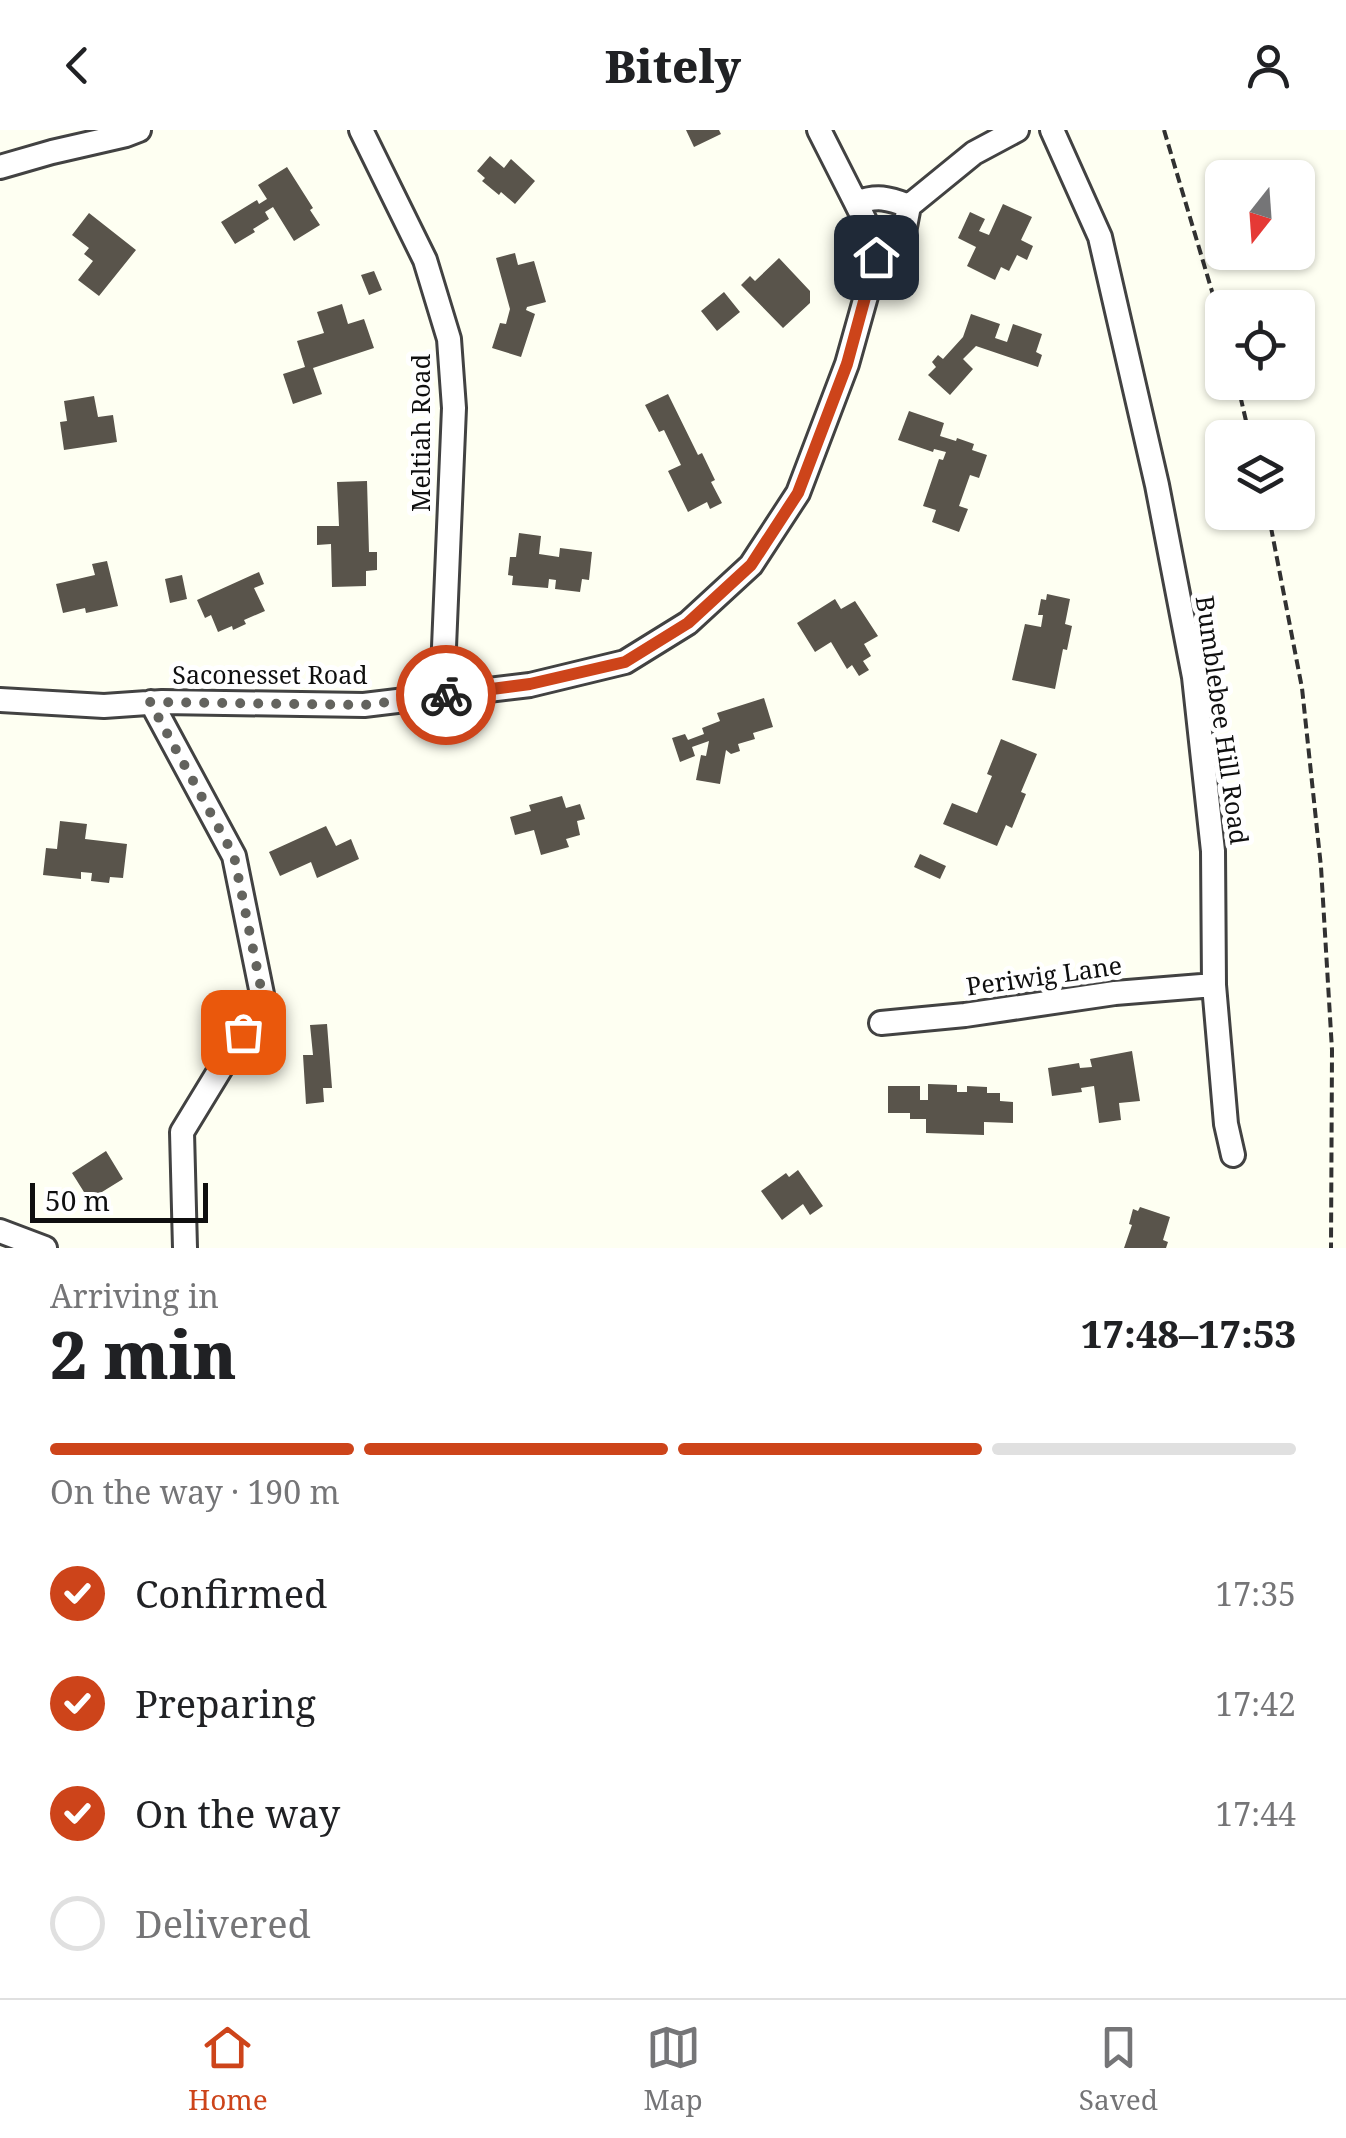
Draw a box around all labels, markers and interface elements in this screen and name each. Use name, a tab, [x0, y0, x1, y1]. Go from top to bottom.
text: Bitely	[605, 35, 741, 96]
icon: back	[50, 38, 105, 93]
icon: person	[1241, 38, 1296, 93]
north arrow	[1205, 160, 1315, 270]
map controls	[1205, 160, 1315, 530]
pin	[834, 215, 919, 300]
icon: home	[849, 230, 904, 285]
button: locate	[1205, 290, 1315, 400]
street label: Meltiah Road	[403, 354, 437, 512]
button: layers	[1205, 420, 1315, 530]
street label: Bumblebee Hill Road	[1189, 593, 1257, 847]
courier	[396, 645, 496, 745]
street label: Saconesset Road	[172, 657, 368, 691]
icon: bike	[419, 668, 474, 723]
street label: Periwig Lane	[964, 947, 1124, 1003]
pin	[201, 990, 286, 1075]
icon: bag	[216, 1005, 271, 1060]
scale bar	[30, 1178, 208, 1222]
text: 50 m	[45, 1181, 110, 1219]
text: Arriving in	[50, 1274, 219, 1317]
text: 17:48–17:53	[1081, 1307, 1296, 1359]
text: 2 min	[50, 1310, 237, 1398]
text: On the way · 190 m	[50, 1470, 340, 1513]
icon: check	[50, 1566, 105, 1621]
text: Confirmed	[135, 1567, 327, 1619]
text: 17:35	[1215, 1572, 1296, 1615]
icon: check	[50, 1676, 105, 1731]
text: Preparing	[135, 1677, 316, 1729]
text: 17:42	[1215, 1682, 1296, 1725]
icon: check	[50, 1786, 105, 1841]
text: On the way	[135, 1787, 340, 1839]
text: 17:44	[1215, 1792, 1296, 1835]
text: Delivered	[135, 1897, 311, 1949]
tab: Home	[188, 2020, 268, 2118]
tab: Map	[644, 2020, 703, 2118]
tab: Saved	[1079, 2020, 1158, 2118]

